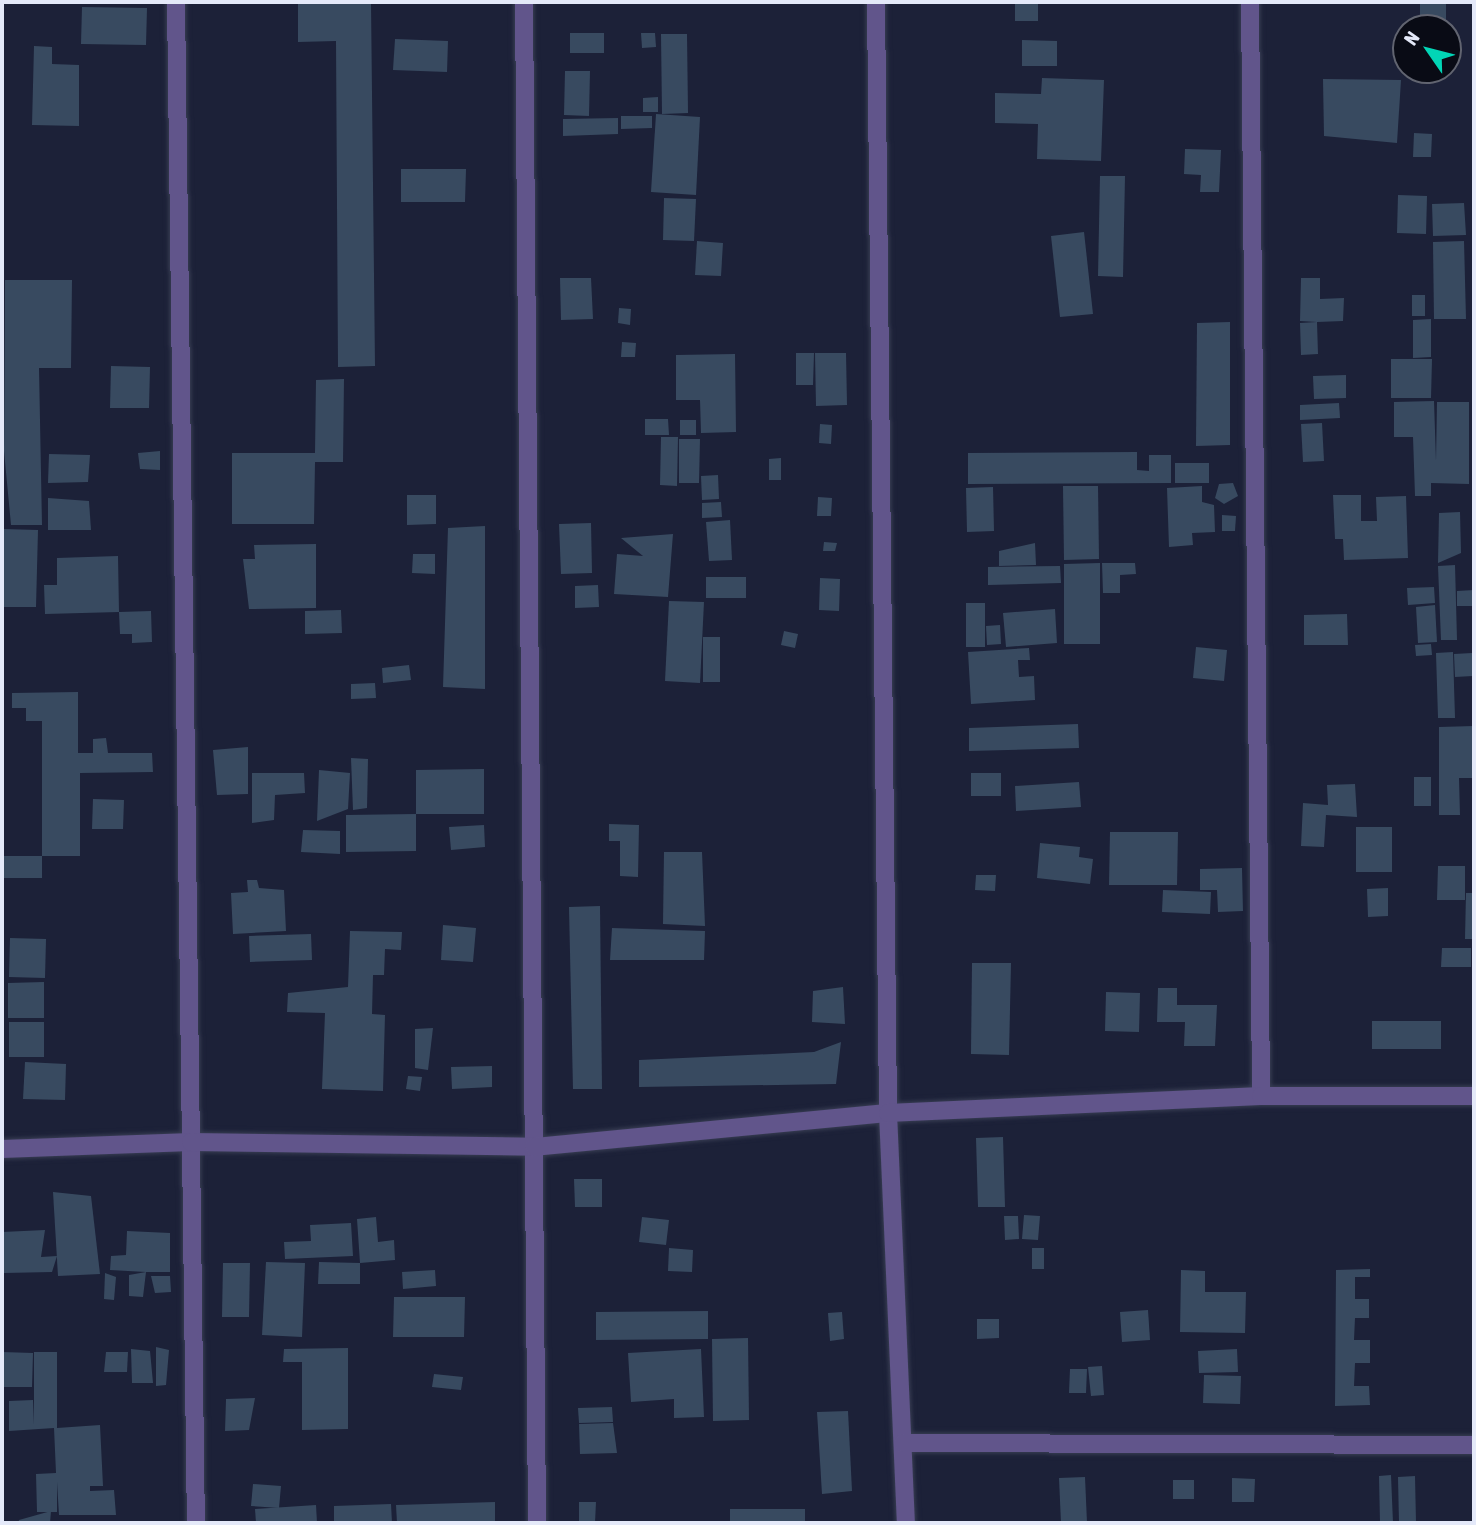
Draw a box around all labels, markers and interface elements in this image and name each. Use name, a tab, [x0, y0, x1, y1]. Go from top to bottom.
north arrow	[1392, 14, 1462, 84]
text: N	[1399, 27, 1424, 49]

